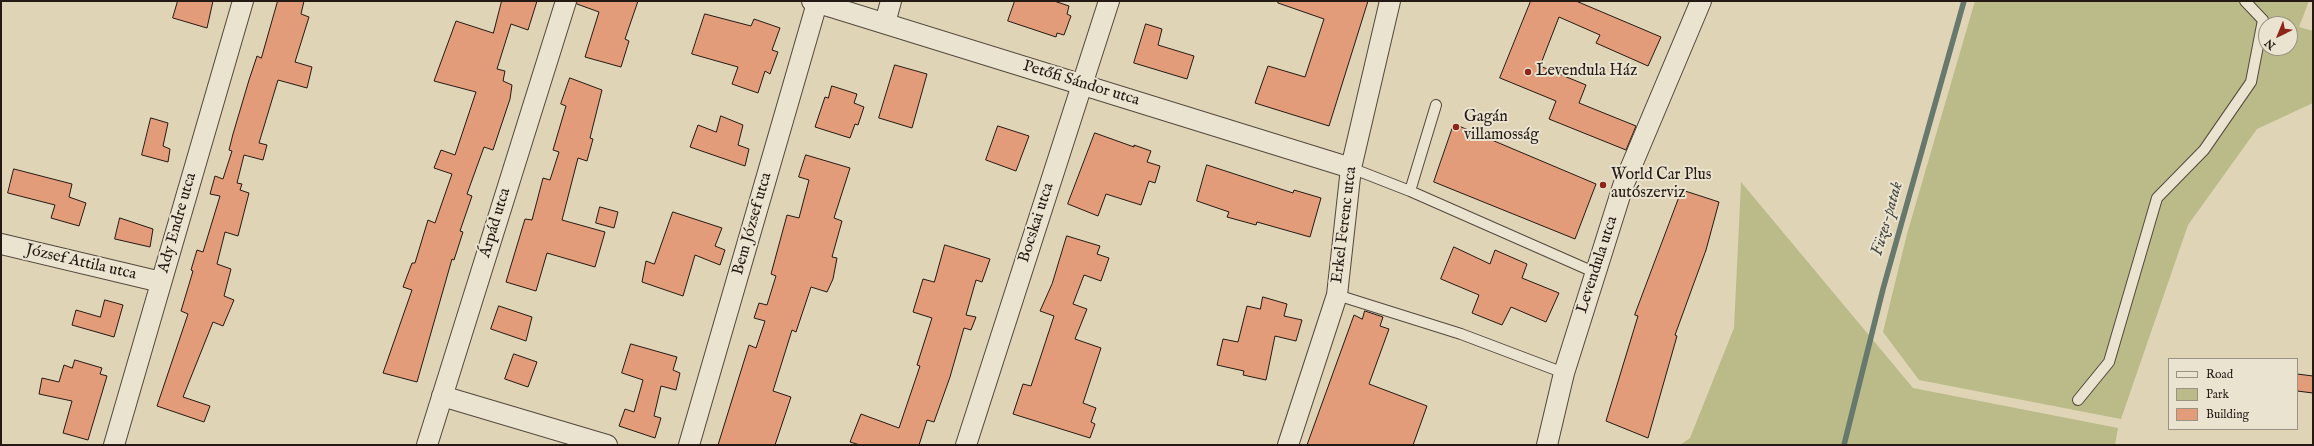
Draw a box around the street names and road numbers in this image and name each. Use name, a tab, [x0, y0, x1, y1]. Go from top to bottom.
street label: Petőfi Sándor utca	[1020, 57, 1142, 111]
street label: Erkel Ferenc utca	[1328, 165, 1362, 285]
street label: Ady Endre utca	[155, 171, 201, 275]
street label: Bem József utca	[729, 171, 777, 277]
street label: Bocskai utca	[1015, 181, 1059, 265]
street label: Árpád utca	[476, 186, 516, 260]
street label: Levendula utca	[1573, 214, 1623, 316]
street label: József Attila utca	[24, 241, 138, 285]

